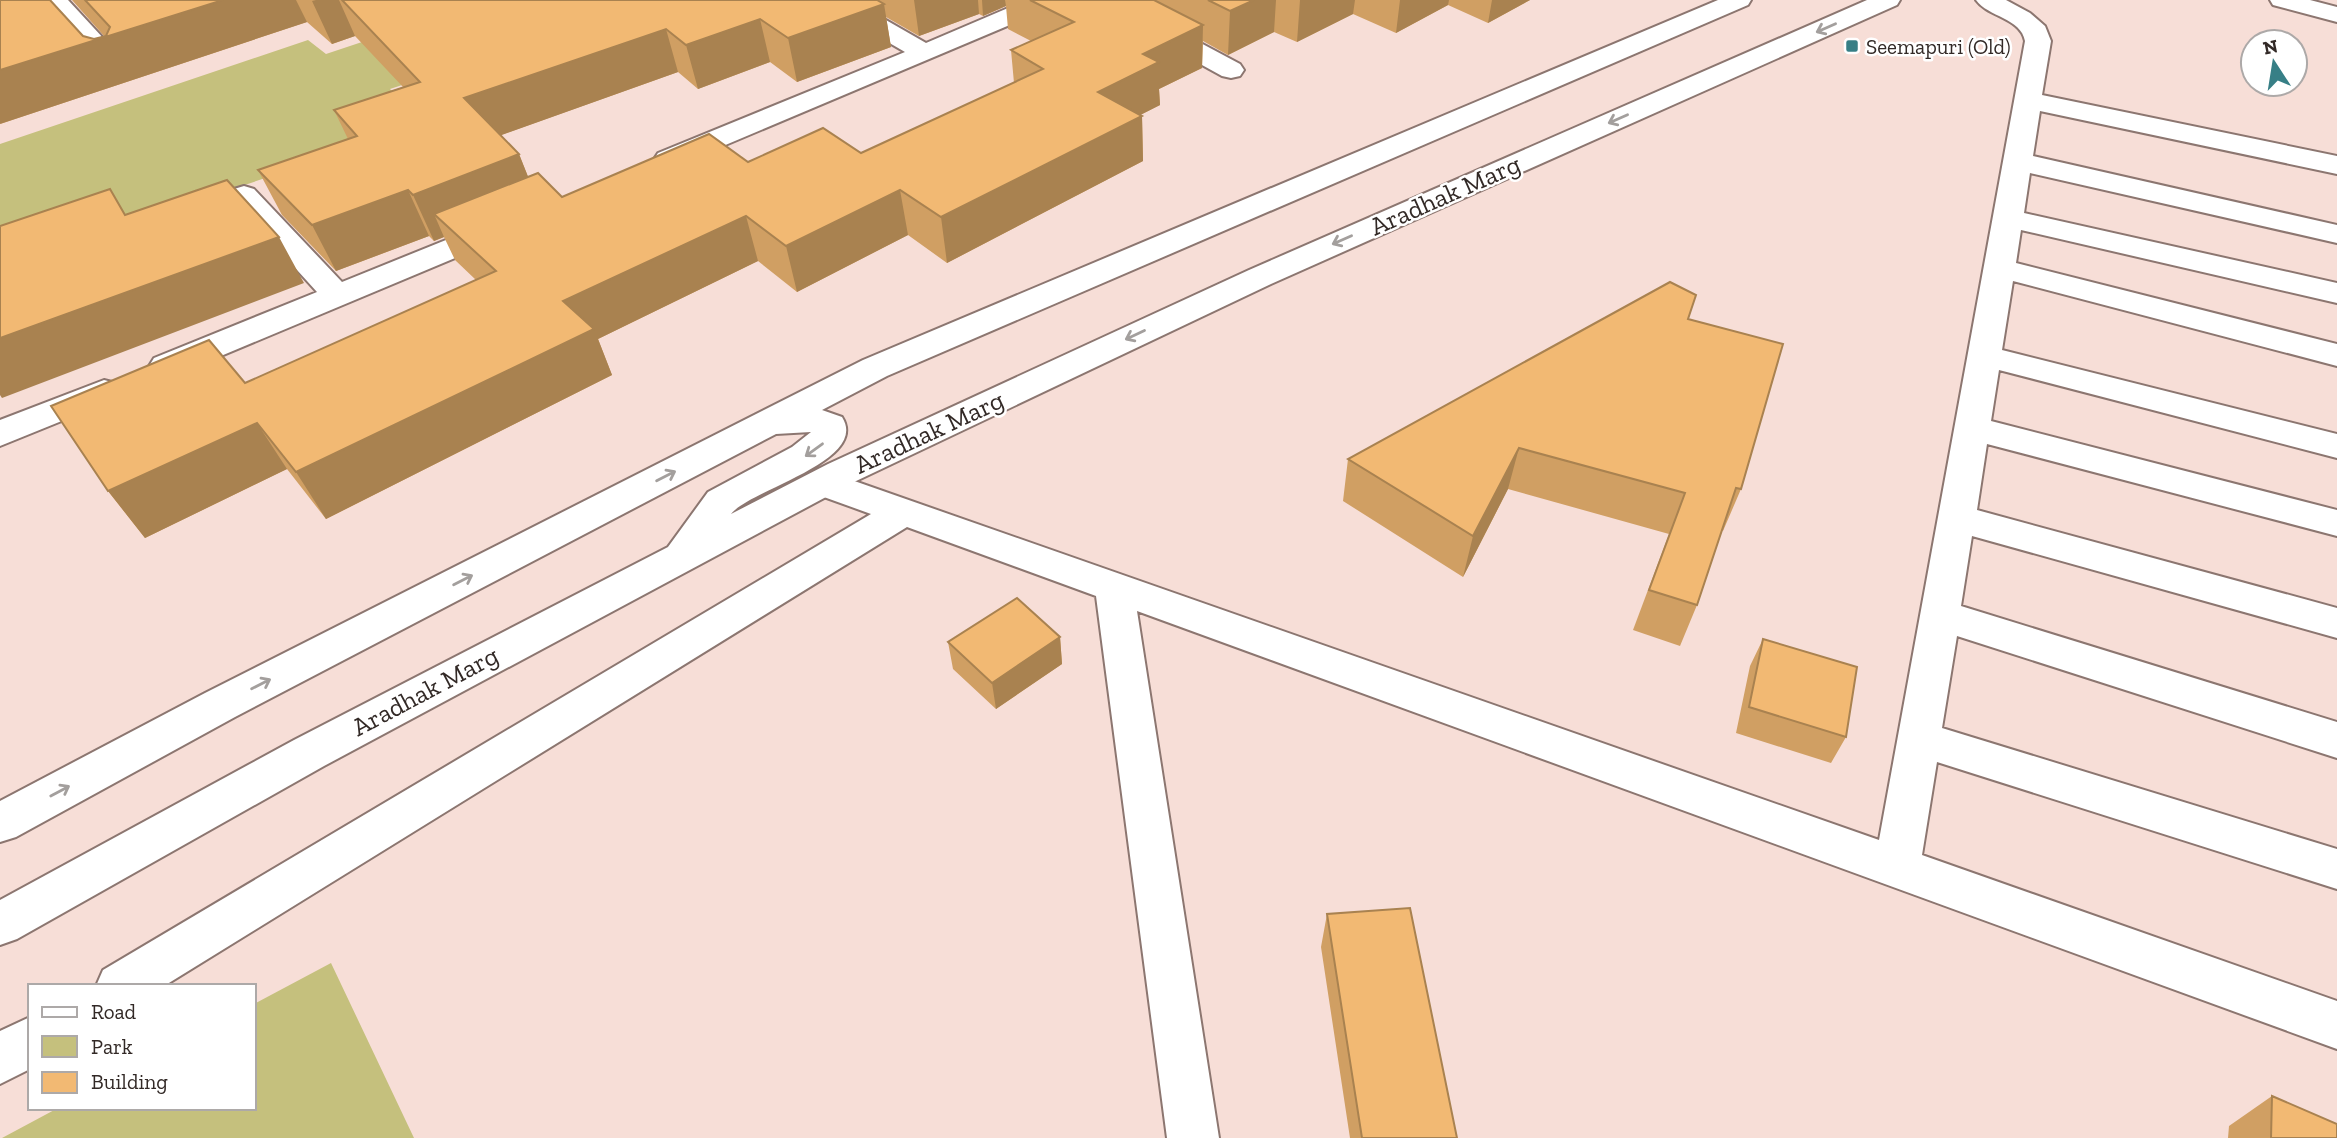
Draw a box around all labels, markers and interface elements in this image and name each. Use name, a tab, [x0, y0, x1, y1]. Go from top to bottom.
one-way arrow	[1816, 22, 1837, 35]
north arrow	[2239, 28, 2309, 98]
place label: Seemapuri (Old)	[1866, 34, 2011, 59]
text: N	[2261, 34, 2280, 60]
marker: Seemapuri (Old)	[1844, 38, 1860, 54]
one-way arrow	[1607, 113, 1629, 126]
street label: Aradhak Marg	[1365, 148, 1525, 242]
one-way arrow	[1332, 235, 1353, 248]
one-way arrow	[1125, 329, 1146, 342]
street label: Aradhak Marg	[849, 383, 1009, 481]
one-way arrow	[805, 442, 824, 457]
one-way arrow	[655, 469, 675, 483]
one-way arrow	[452, 573, 473, 586]
street label: Aradhak Marg	[346, 639, 504, 743]
one-way arrow	[250, 677, 271, 690]
one-way arrow	[49, 784, 70, 797]
legend	[28, 984, 256, 1110]
text: Road	[91, 999, 137, 1024]
text: Park	[91, 1034, 133, 1059]
text: Building	[91, 1069, 168, 1094]

